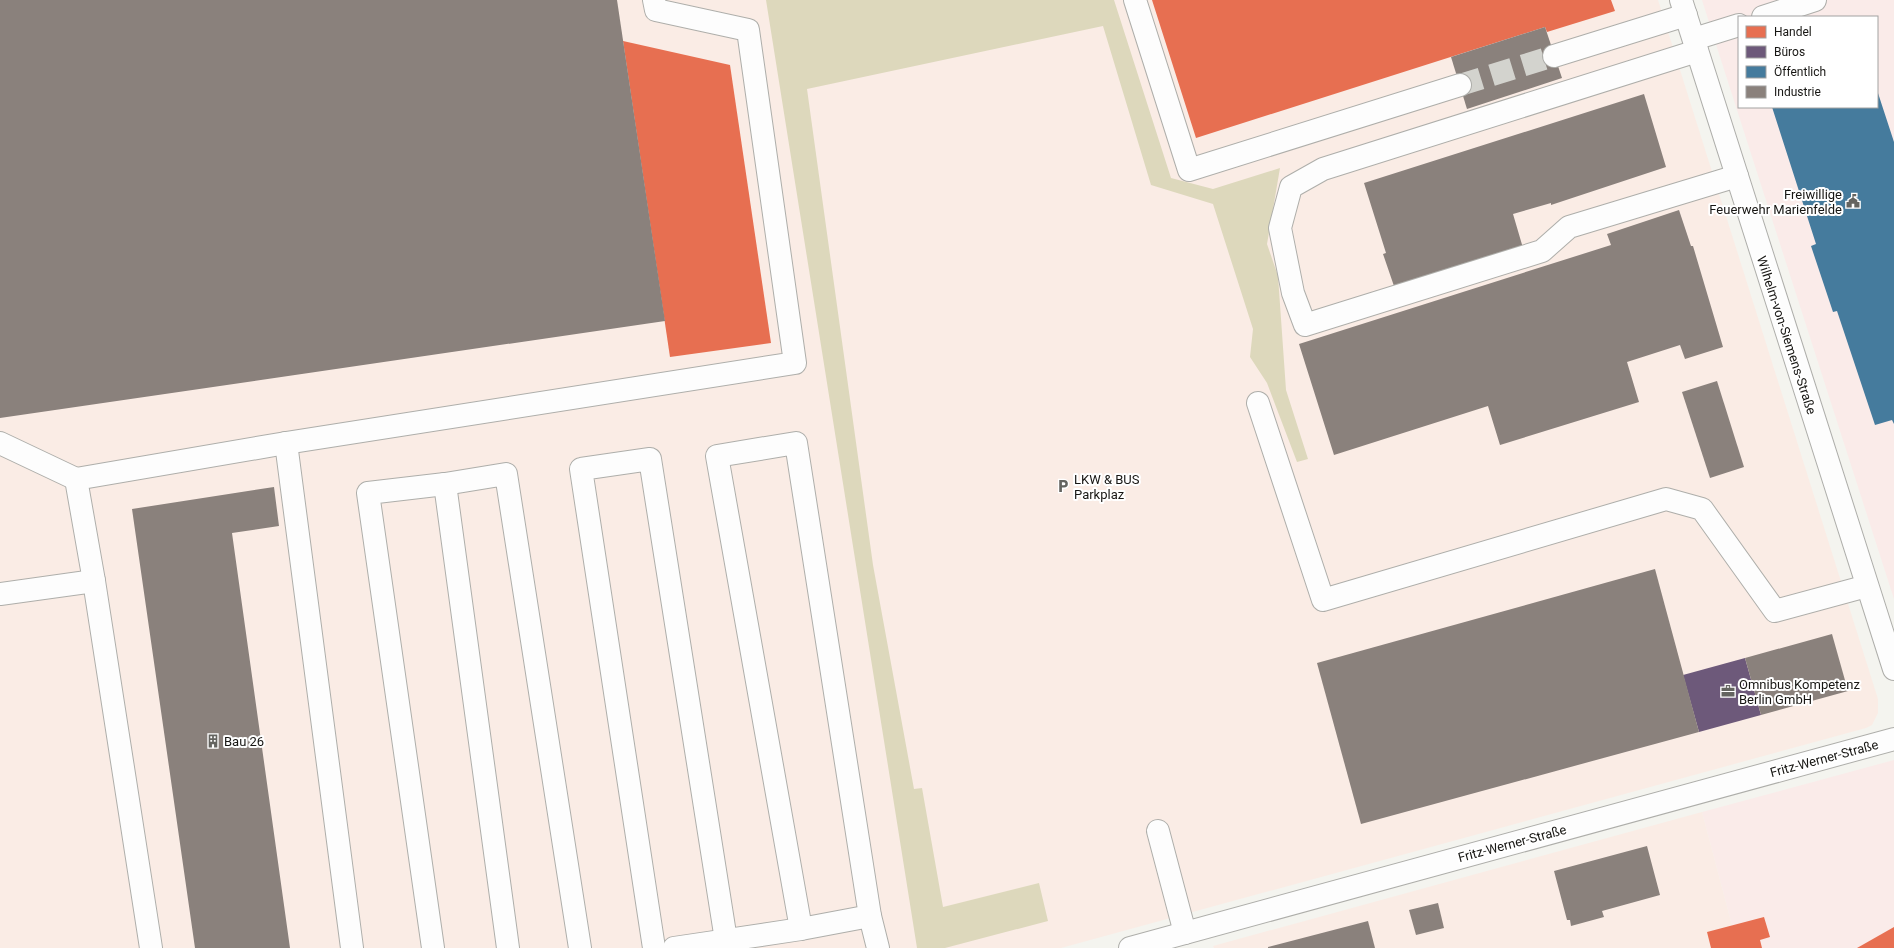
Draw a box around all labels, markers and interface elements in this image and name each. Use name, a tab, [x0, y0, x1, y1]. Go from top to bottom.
legend	[1738, 16, 1878, 108]
text: Handel	[1774, 25, 1812, 39]
text: Büros	[1774, 45, 1805, 59]
text: Öffentlich	[1774, 64, 1826, 79]
text: Industrie	[1774, 85, 1821, 99]
place label: Freiwillige Feuerwehr Marienfelde	[1709, 187, 1842, 217]
public building icon: Freiwillige Feuerwehr Marienfelde	[1845, 193, 1861, 209]
street label: Wilhelm-von-Siemens-Straße	[1754, 254, 1819, 416]
place label: LKW & BUS Parkplaz	[1074, 472, 1140, 502]
parking icon: LKW & BUS Parkplaz	[1055, 478, 1071, 494]
place label: Omnibus Kompetenz Berlin GmbH	[1739, 677, 1860, 707]
office icon: Omnibus Kompetenz Berlin GmbH	[1720, 683, 1736, 699]
building icon: Bau 26	[205, 733, 221, 749]
place label: Bau 26	[224, 734, 264, 749]
street label: Fritz-Werner-Straße	[1768, 737, 1880, 780]
street label: Fritz-Werner-Straße	[1456, 822, 1568, 865]

